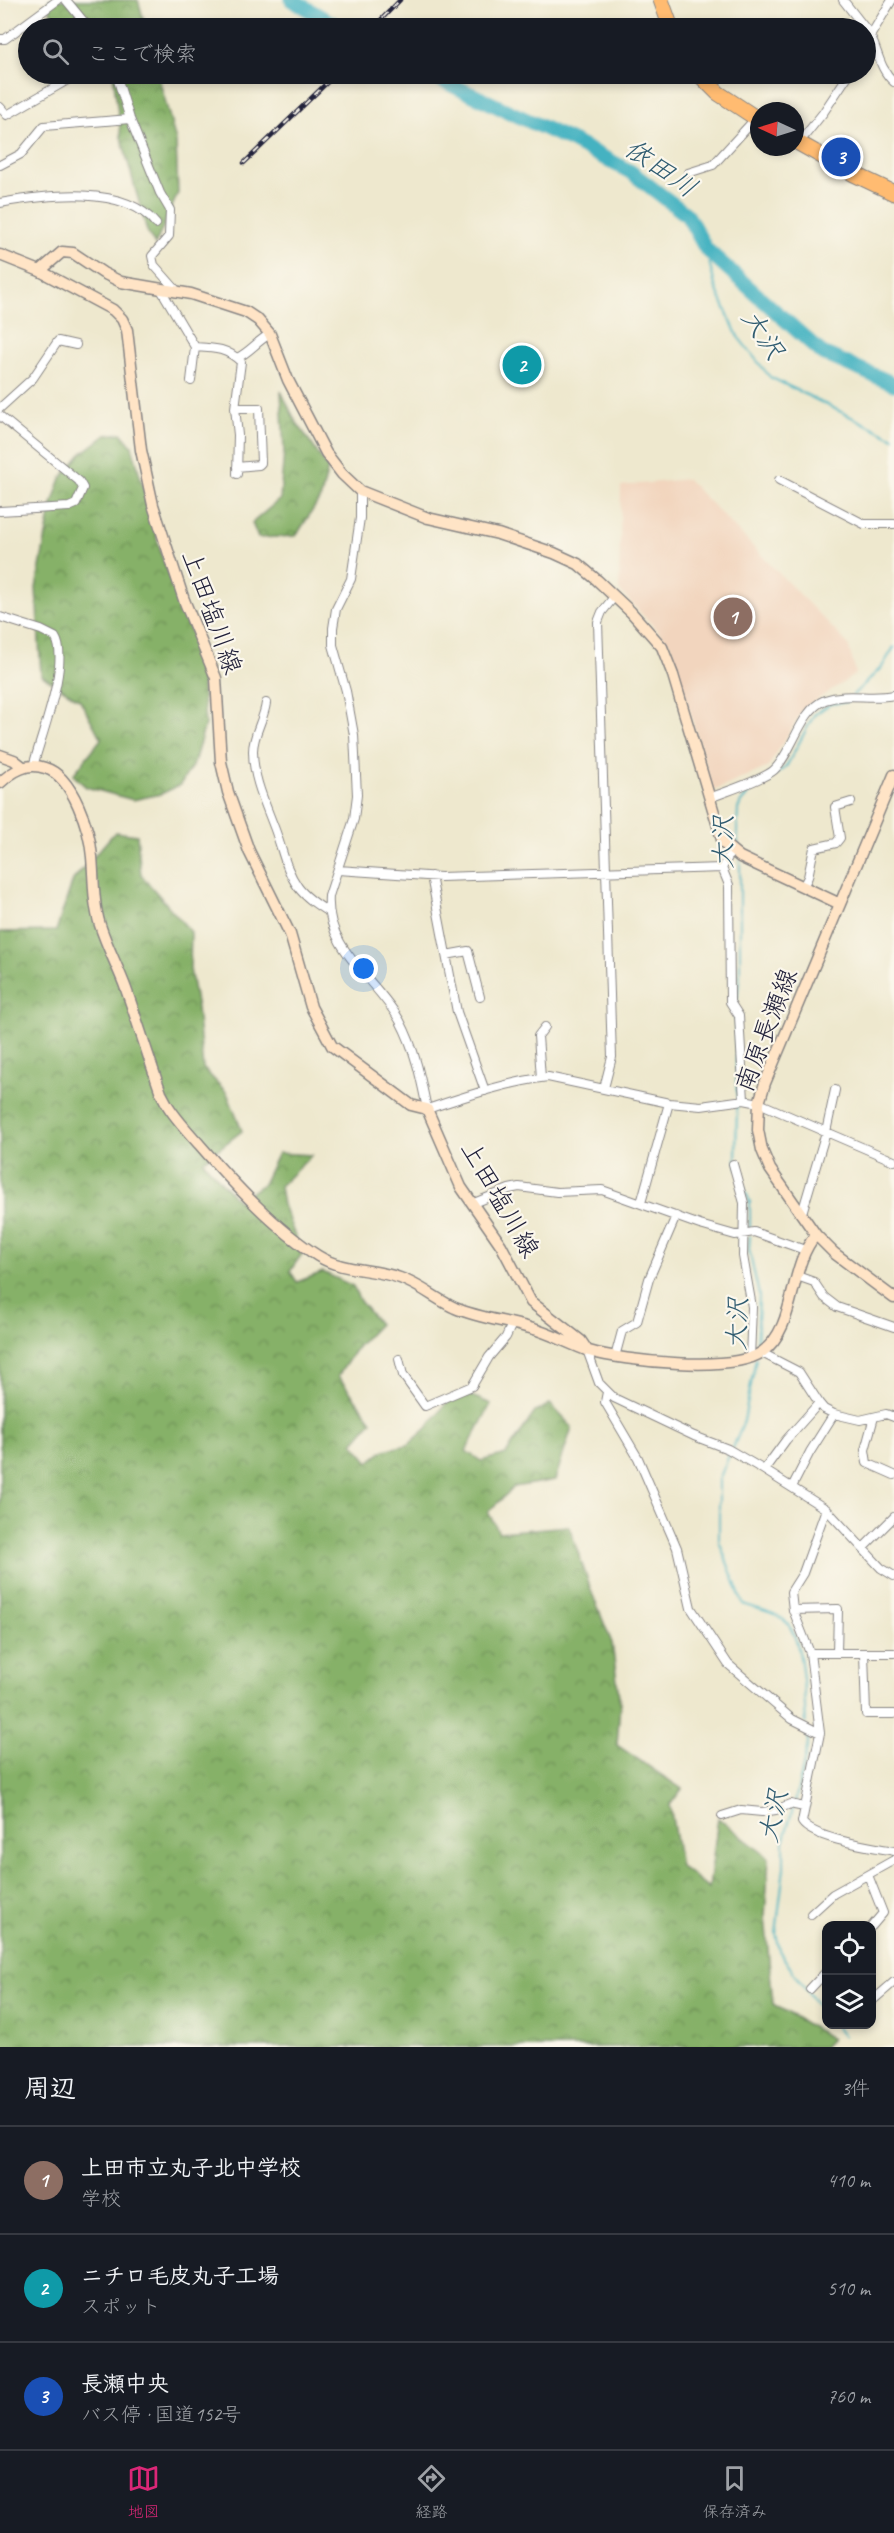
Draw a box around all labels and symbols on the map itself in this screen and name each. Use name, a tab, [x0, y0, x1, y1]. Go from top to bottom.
north arrow	[750, 102, 804, 156]
water label: 依田川	[618, 131, 704, 205]
pin: 3	[822, 134, 860, 180]
water label: 大沢	[734, 302, 793, 367]
pin: 2	[502, 342, 542, 388]
street label: 上田塩川線	[174, 545, 250, 679]
pin: 1	[714, 594, 752, 640]
water label: 大沢	[706, 814, 740, 869]
your location	[349, 954, 378, 983]
street label: 南原長瀬線	[727, 963, 805, 1097]
street label: 上田塩川線	[453, 1134, 547, 1264]
water label: 大沢	[719, 1295, 755, 1352]
water label: 大沢	[751, 1785, 795, 1846]

